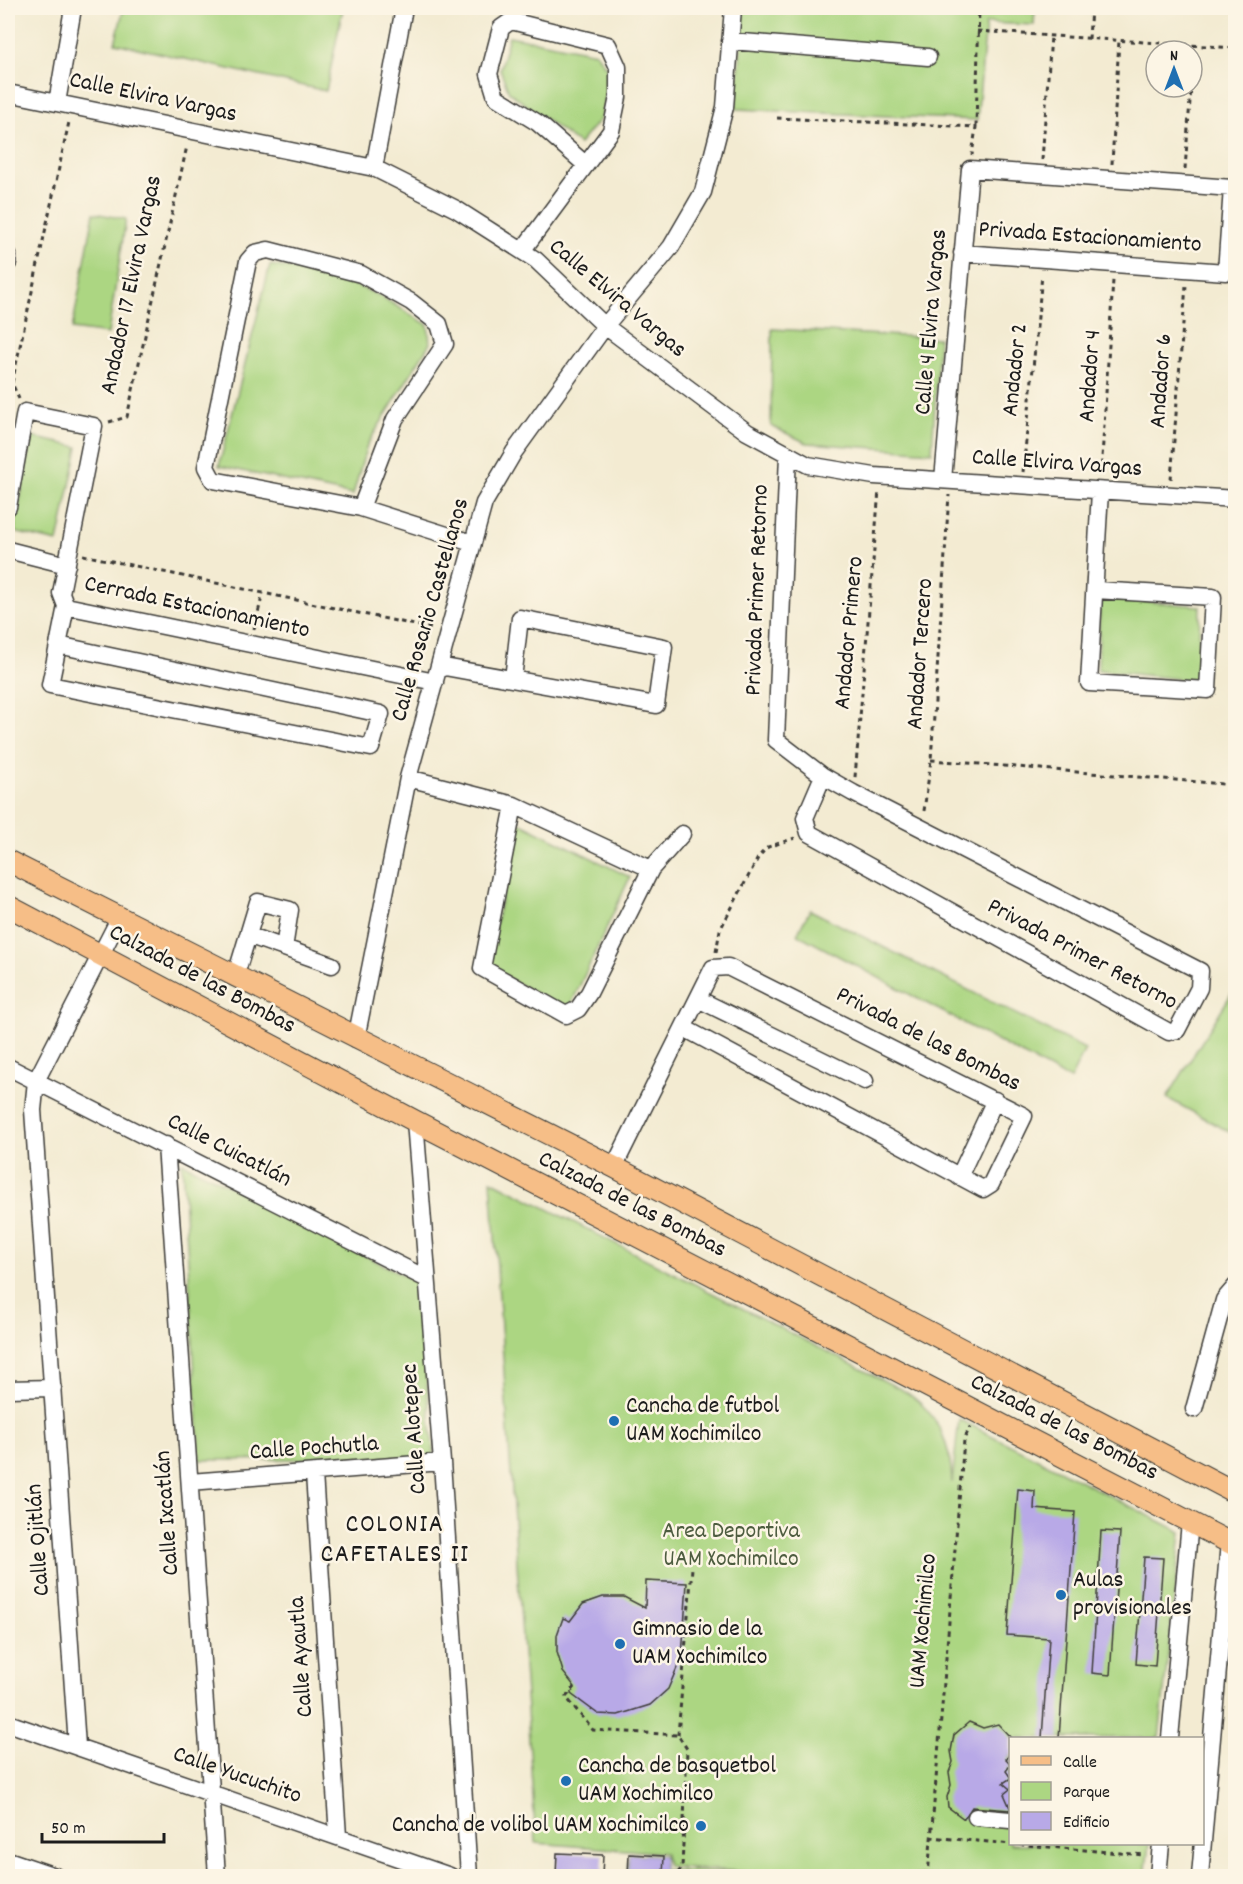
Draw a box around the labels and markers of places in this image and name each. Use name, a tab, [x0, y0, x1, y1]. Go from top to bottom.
place label: Cancha de futbol UAM Xochimilco	[626, 1390, 780, 1452]
marker: Cancha de futbol UAM Xochimilco	[607, 1414, 621, 1428]
place label: Aulas provisionales	[1073, 1564, 1192, 1626]
marker: Aulas provisionales	[1054, 1588, 1068, 1602]
place label: Gimnasio de la UAM Xochimilco	[632, 1613, 767, 1675]
marker: Gimnasio de la UAM Xochimilco	[613, 1637, 627, 1651]
place label: Cancha de basquetbol UAM Xochimilco	[578, 1750, 776, 1812]
marker: Cancha de basquetbol UAM Xochimilco	[559, 1774, 573, 1788]
place label: Cancha de volibol UAM Xochimilco	[392, 1809, 689, 1843]
marker: Cancha de volibol UAM Xochimilco	[694, 1819, 708, 1833]

